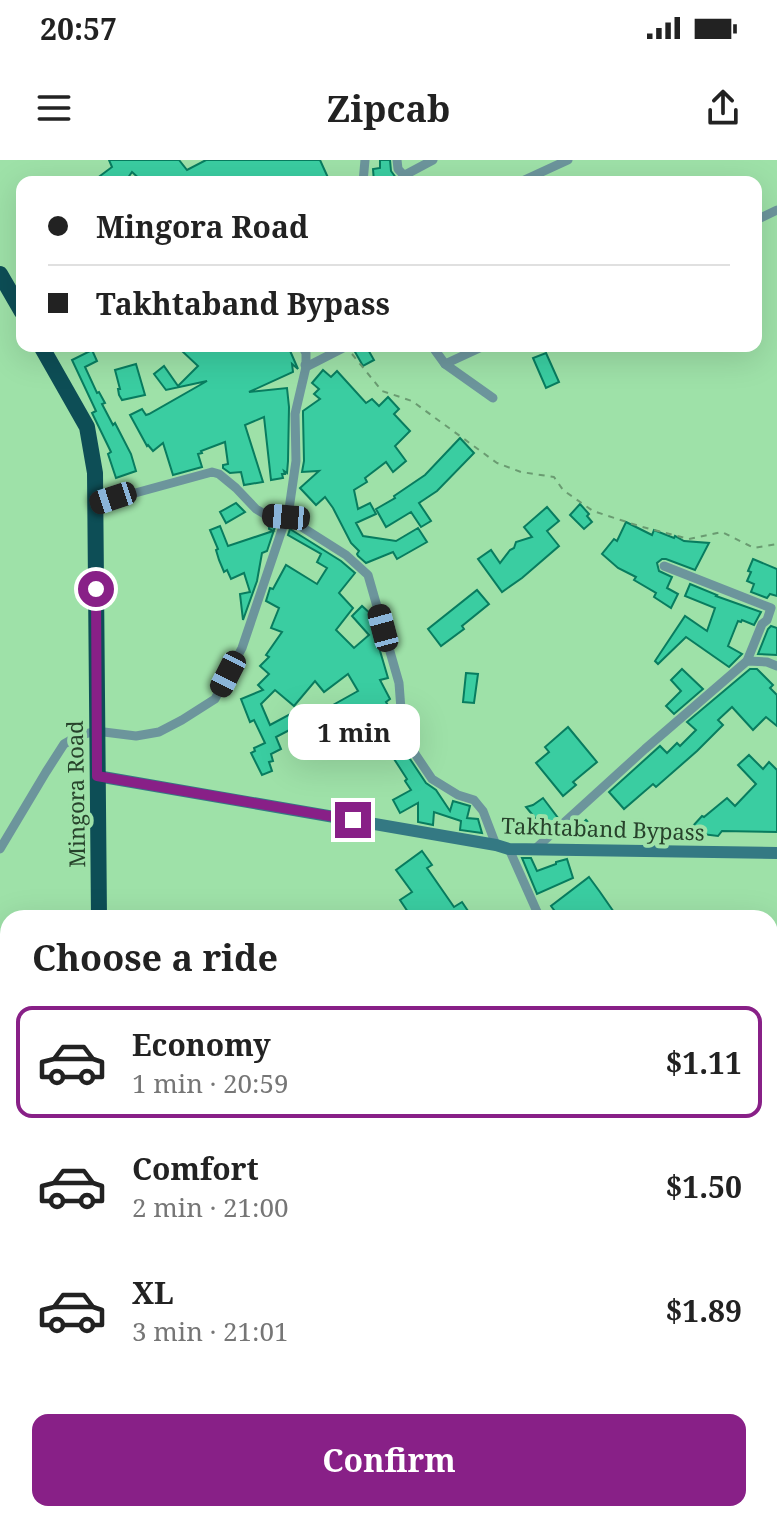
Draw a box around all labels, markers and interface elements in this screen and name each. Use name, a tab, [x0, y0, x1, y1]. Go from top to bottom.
text: 20:57	[40, 8, 117, 49]
text: Zipcab	[327, 84, 450, 133]
icon: menu	[32, 86, 76, 130]
icon: share	[701, 86, 745, 130]
text: Mingora Road	[96, 206, 309, 247]
text: Takhtaband Bypass	[96, 283, 390, 324]
car	[86, 479, 140, 517]
car	[261, 503, 311, 531]
route start	[78, 571, 114, 607]
car	[365, 602, 401, 654]
car	[206, 647, 250, 701]
callout: 1 min	[287, 704, 419, 760]
text: 1 min	[317, 714, 391, 750]
street label: Mingora Road	[59, 720, 91, 868]
route end	[335, 802, 371, 838]
street label: Takhtaband Bypass	[501, 809, 705, 847]
text: Choose a ride	[32, 933, 278, 982]
text: Economy	[132, 1024, 271, 1065]
icon: car	[36, 1026, 108, 1098]
text: $1.11	[665, 1042, 742, 1083]
text: 1 min · 20:59	[132, 1065, 289, 1101]
text: Comfort	[132, 1148, 259, 1189]
icon: car	[36, 1150, 108, 1222]
text: $1.50	[665, 1166, 742, 1207]
text: 2 min · 21:00	[132, 1189, 289, 1225]
text: XL	[132, 1272, 174, 1313]
icon: car	[36, 1274, 108, 1346]
text: $1.89	[665, 1290, 742, 1331]
text: 3 min · 21:01	[132, 1313, 289, 1349]
button: Confirm	[32, 1414, 746, 1506]

